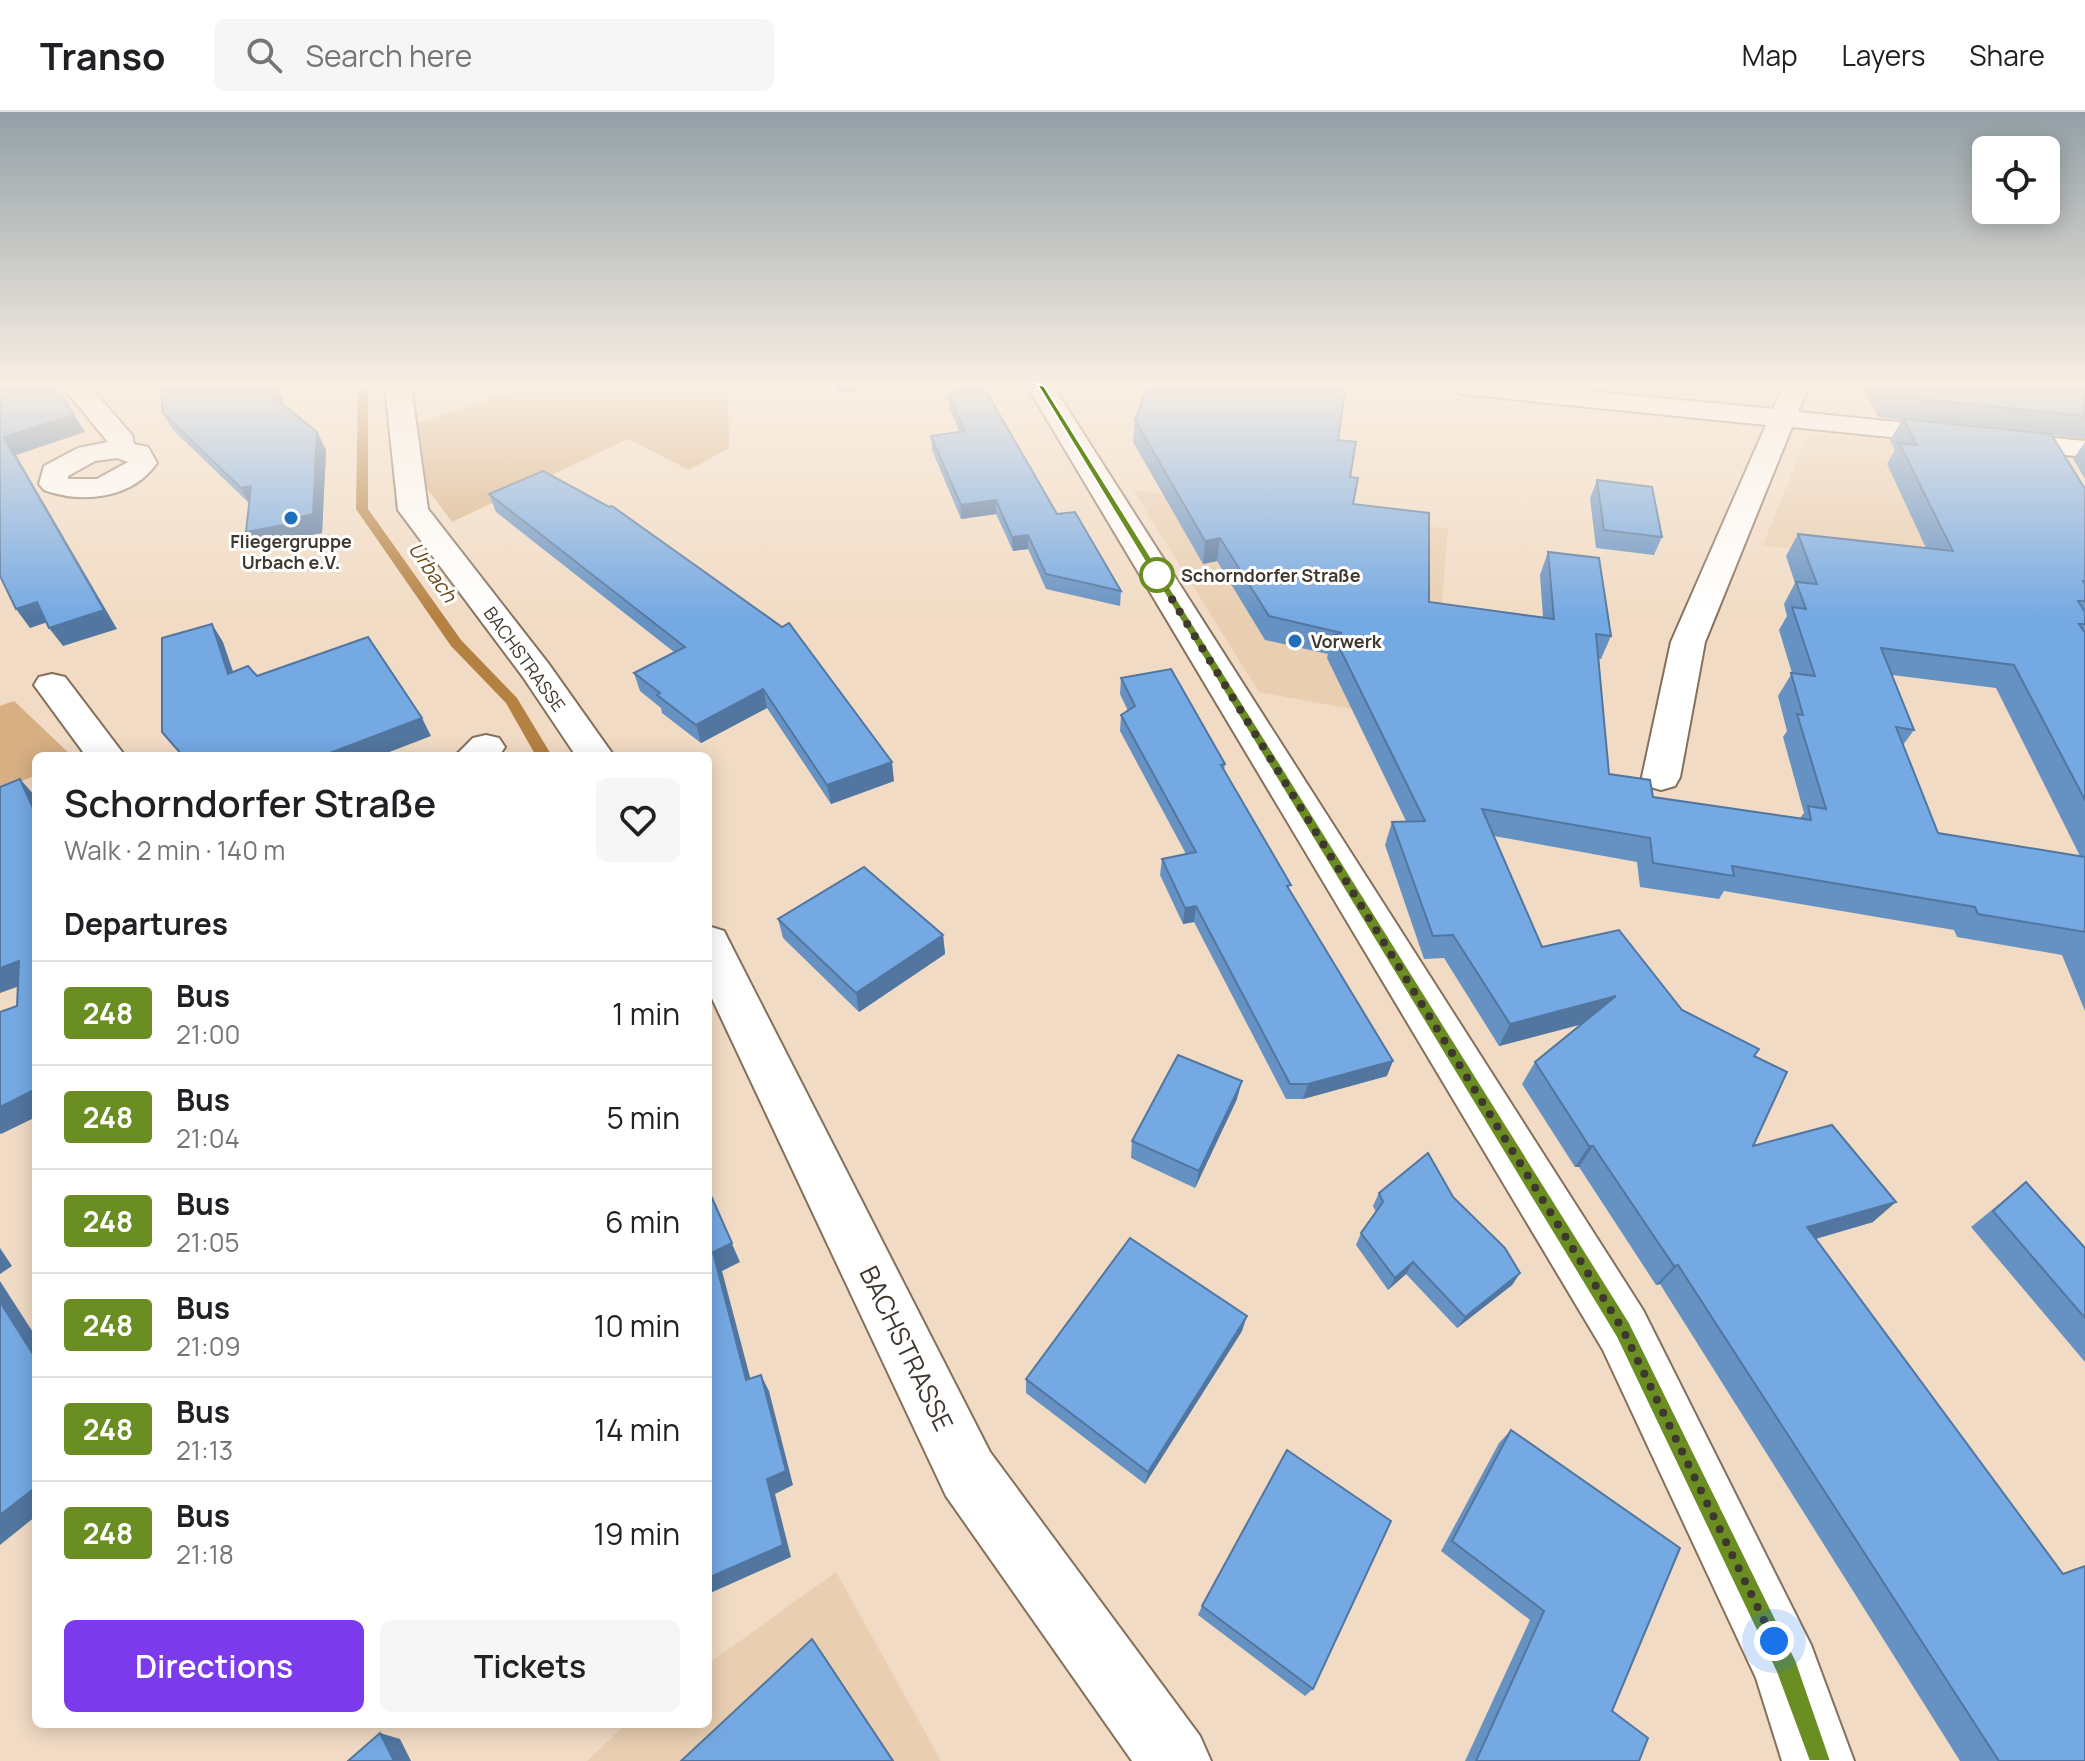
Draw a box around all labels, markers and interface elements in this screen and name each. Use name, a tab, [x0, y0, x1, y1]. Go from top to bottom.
search box	[214, 19, 774, 91]
text: Transo	[40, 29, 166, 81]
icon: search	[242, 33, 286, 77]
text: Search here	[306, 35, 472, 76]
text: Map	[1742, 36, 1798, 74]
text: Layers	[1842, 36, 1925, 74]
text: Share	[1969, 36, 2045, 74]
map controls	[1972, 136, 2060, 224]
button: locate	[1972, 136, 2060, 224]
marker: Fliegergruppe Urbach e.V.	[282, 509, 300, 527]
place label: Fliegergruppe Urbach e.V.	[230, 529, 352, 574]
water label: Urbach	[403, 537, 464, 608]
marker: Schorndorfer Straße	[1140, 558, 1174, 592]
place label: Schorndorfer Straße	[1181, 563, 1361, 587]
street label: BACHSTRASSE	[479, 602, 571, 716]
place label: Vorwerk	[1311, 629, 1383, 653]
marker: Vorwerk	[1286, 632, 1304, 650]
text: Schorndorfer Straße	[64, 776, 436, 828]
button: heart	[596, 778, 680, 862]
text: Walk · 2 min · 140 m	[64, 832, 285, 868]
text: Departures	[64, 903, 228, 944]
text: Bus	[176, 975, 230, 1016]
text: 1 min	[612, 993, 680, 1034]
text: 248	[83, 994, 133, 1032]
text: 21:00	[176, 1016, 240, 1052]
text: Bus	[176, 1079, 230, 1120]
text: 5 min	[606, 1097, 680, 1138]
text: 248	[83, 1098, 133, 1136]
text: 21:04	[176, 1120, 240, 1156]
text: Bus	[176, 1183, 230, 1224]
text: 6 min	[605, 1201, 680, 1242]
text: 248	[83, 1202, 133, 1240]
text: 21:05	[176, 1224, 240, 1260]
street label: BACHSTRASSE	[851, 1259, 963, 1437]
text: Bus	[176, 1287, 230, 1328]
text: 10 min	[594, 1305, 680, 1346]
text: 248	[83, 1306, 133, 1344]
text: 21:09	[176, 1328, 241, 1364]
text: Bus	[176, 1391, 230, 1432]
text: 14 min	[594, 1409, 680, 1450]
text: 248	[83, 1410, 133, 1448]
text: 21:13	[176, 1432, 233, 1468]
text: Bus	[176, 1495, 230, 1536]
text: 19 min	[593, 1513, 680, 1554]
text: 248	[83, 1514, 133, 1552]
text: 21:18	[176, 1536, 234, 1572]
button: Directions	[64, 1620, 364, 1712]
button: Tickets	[380, 1620, 680, 1712]
your location	[1754, 1621, 1794, 1661]

